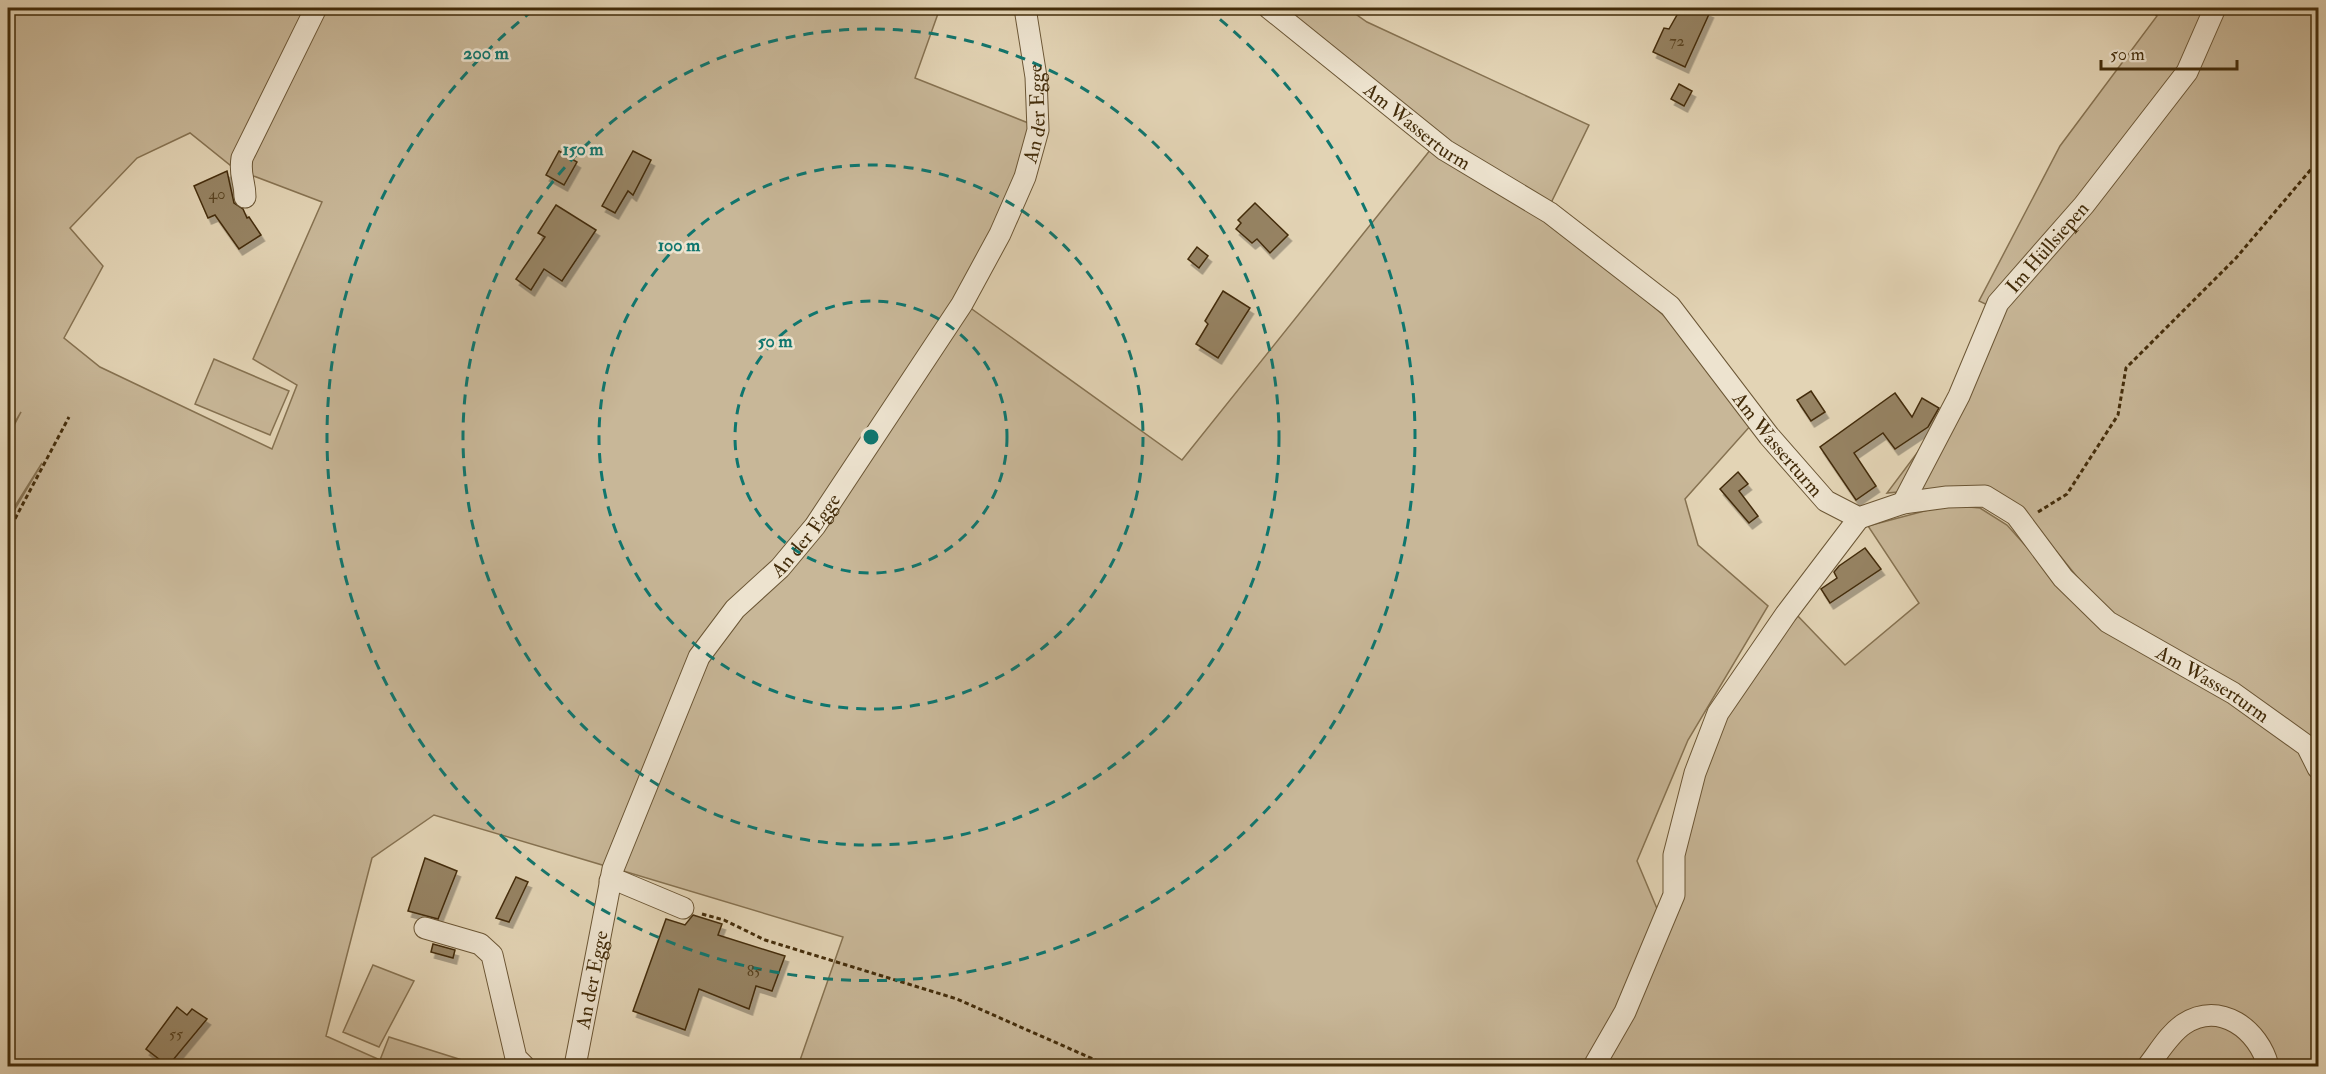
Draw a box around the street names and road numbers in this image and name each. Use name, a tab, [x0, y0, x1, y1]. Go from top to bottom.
street label: An der Egge	[1017, 62, 1051, 167]
street label: Am Wasserturm	[1358, 77, 1476, 175]
street label: Im Hüllsiepen	[2000, 196, 2094, 298]
street label: Am Wasserturm	[1727, 386, 1829, 502]
street label: An der Egge	[765, 488, 846, 583]
street label: Am Wasserturm	[2151, 639, 2275, 728]
street label: An der Egge	[570, 928, 613, 1032]

